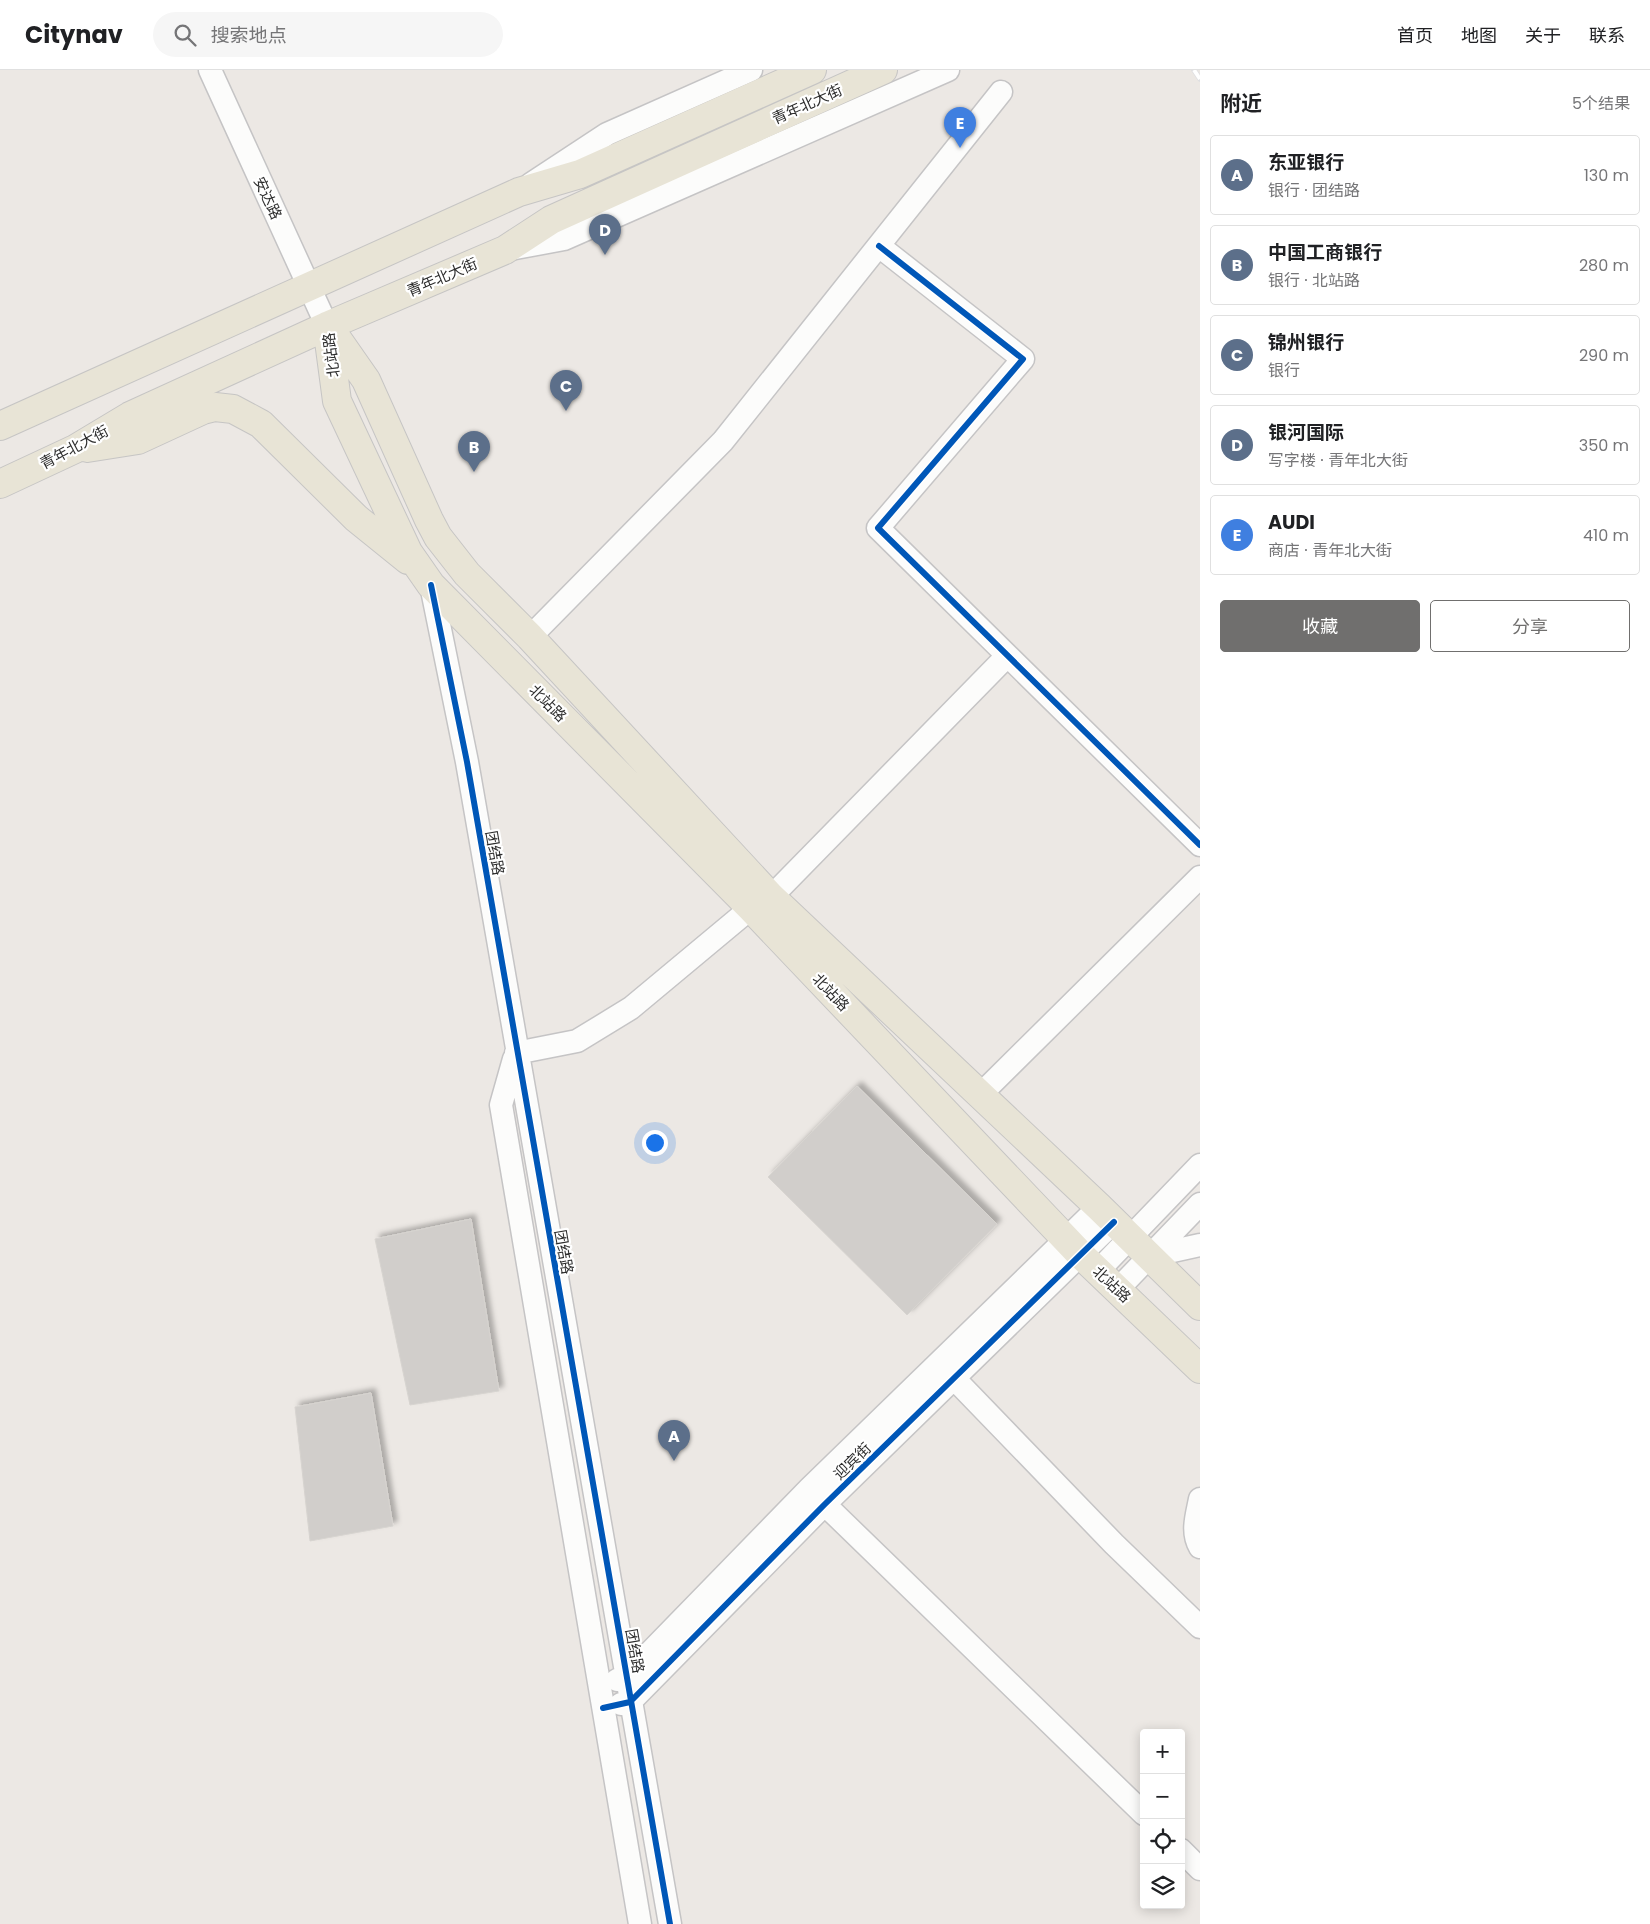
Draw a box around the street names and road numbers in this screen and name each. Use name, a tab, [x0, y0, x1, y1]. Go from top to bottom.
street label: 青年北大街	[768, 79, 846, 129]
street label: 安达路	[249, 173, 287, 223]
street label: 青年北大街	[403, 253, 481, 301]
street label: 北站路	[318, 331, 344, 379]
street label: 青年北大街	[36, 420, 112, 474]
street label: 北站路	[525, 680, 571, 726]
street label: 团结路	[481, 829, 509, 877]
street label: 北站路	[808, 969, 854, 1015]
street label: 团结路	[550, 1228, 578, 1276]
street label: 北站路	[1088, 1261, 1136, 1307]
street label: 迎宾街	[829, 1438, 875, 1484]
street label: 团结路	[621, 1627, 649, 1675]

